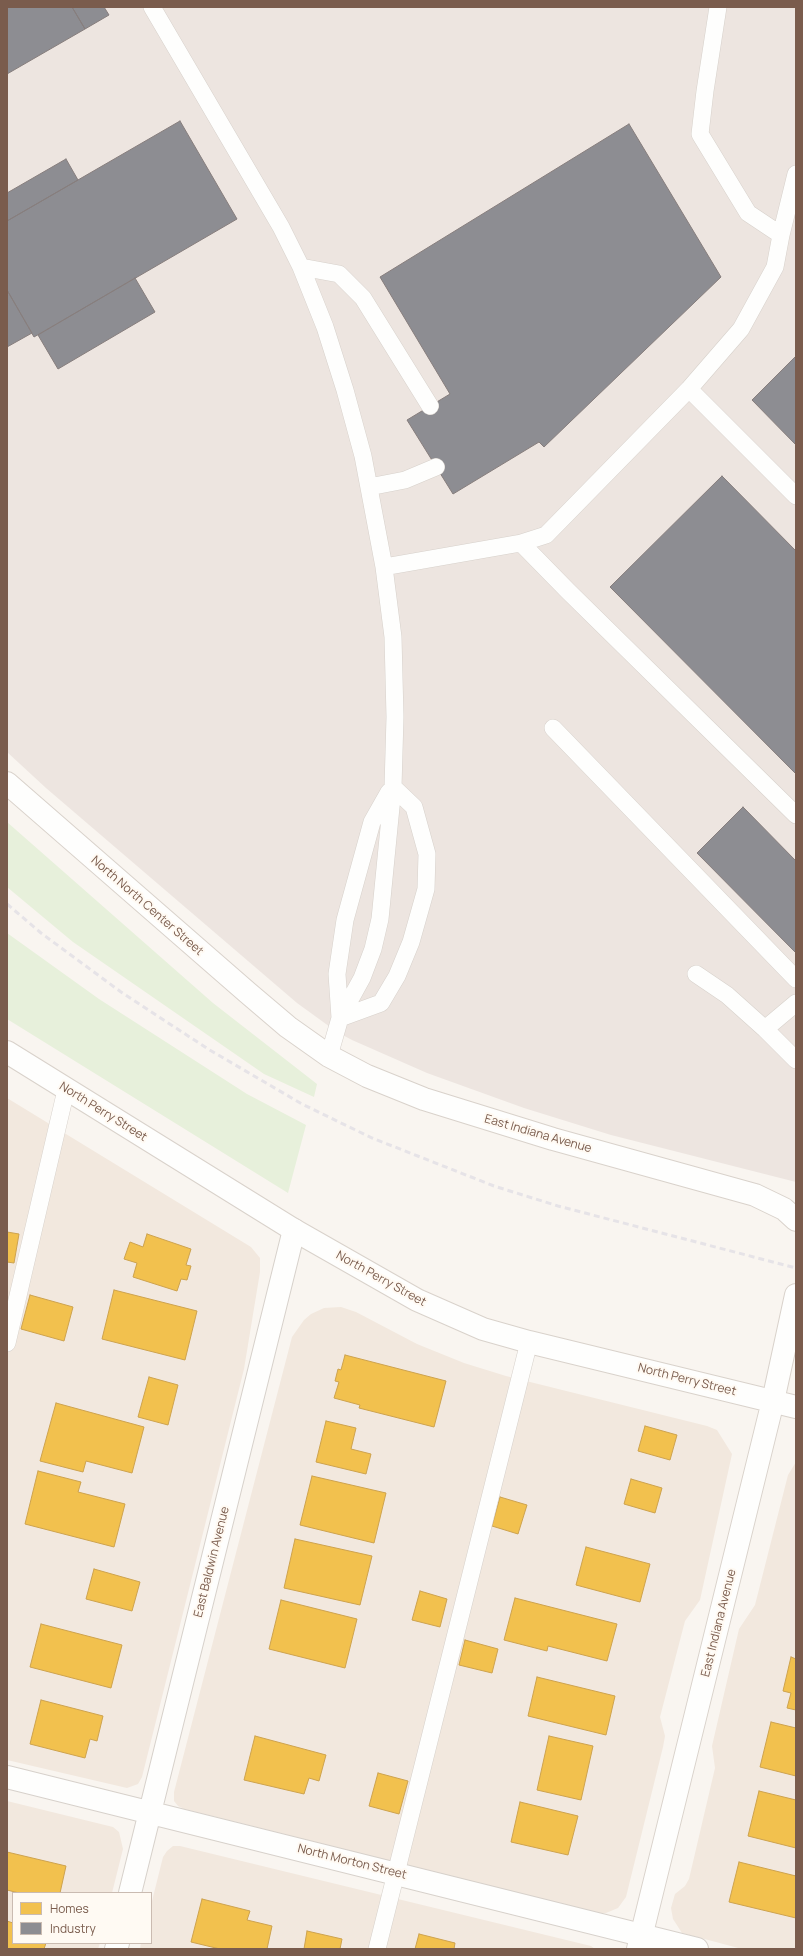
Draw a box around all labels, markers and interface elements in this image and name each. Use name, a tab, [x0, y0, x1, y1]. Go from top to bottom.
street label: North North Center Street	[88, 853, 206, 959]
street label: North Perry Street	[56, 1079, 150, 1145]
street label: East Indiana Avenue	[483, 1112, 593, 1156]
street label: North Perry Street	[333, 1248, 429, 1310]
street label: North Perry Street	[636, 1361, 738, 1399]
street label: East Baldwin Avenue	[191, 1505, 233, 1619]
street label: East Indiana Avenue	[699, 1568, 739, 1678]
street label: North Morton Street	[296, 1841, 408, 1883]
legend	[12, 1892, 152, 1944]
text: Homes	[50, 1900, 89, 1917]
text: Industry	[50, 1920, 96, 1937]

